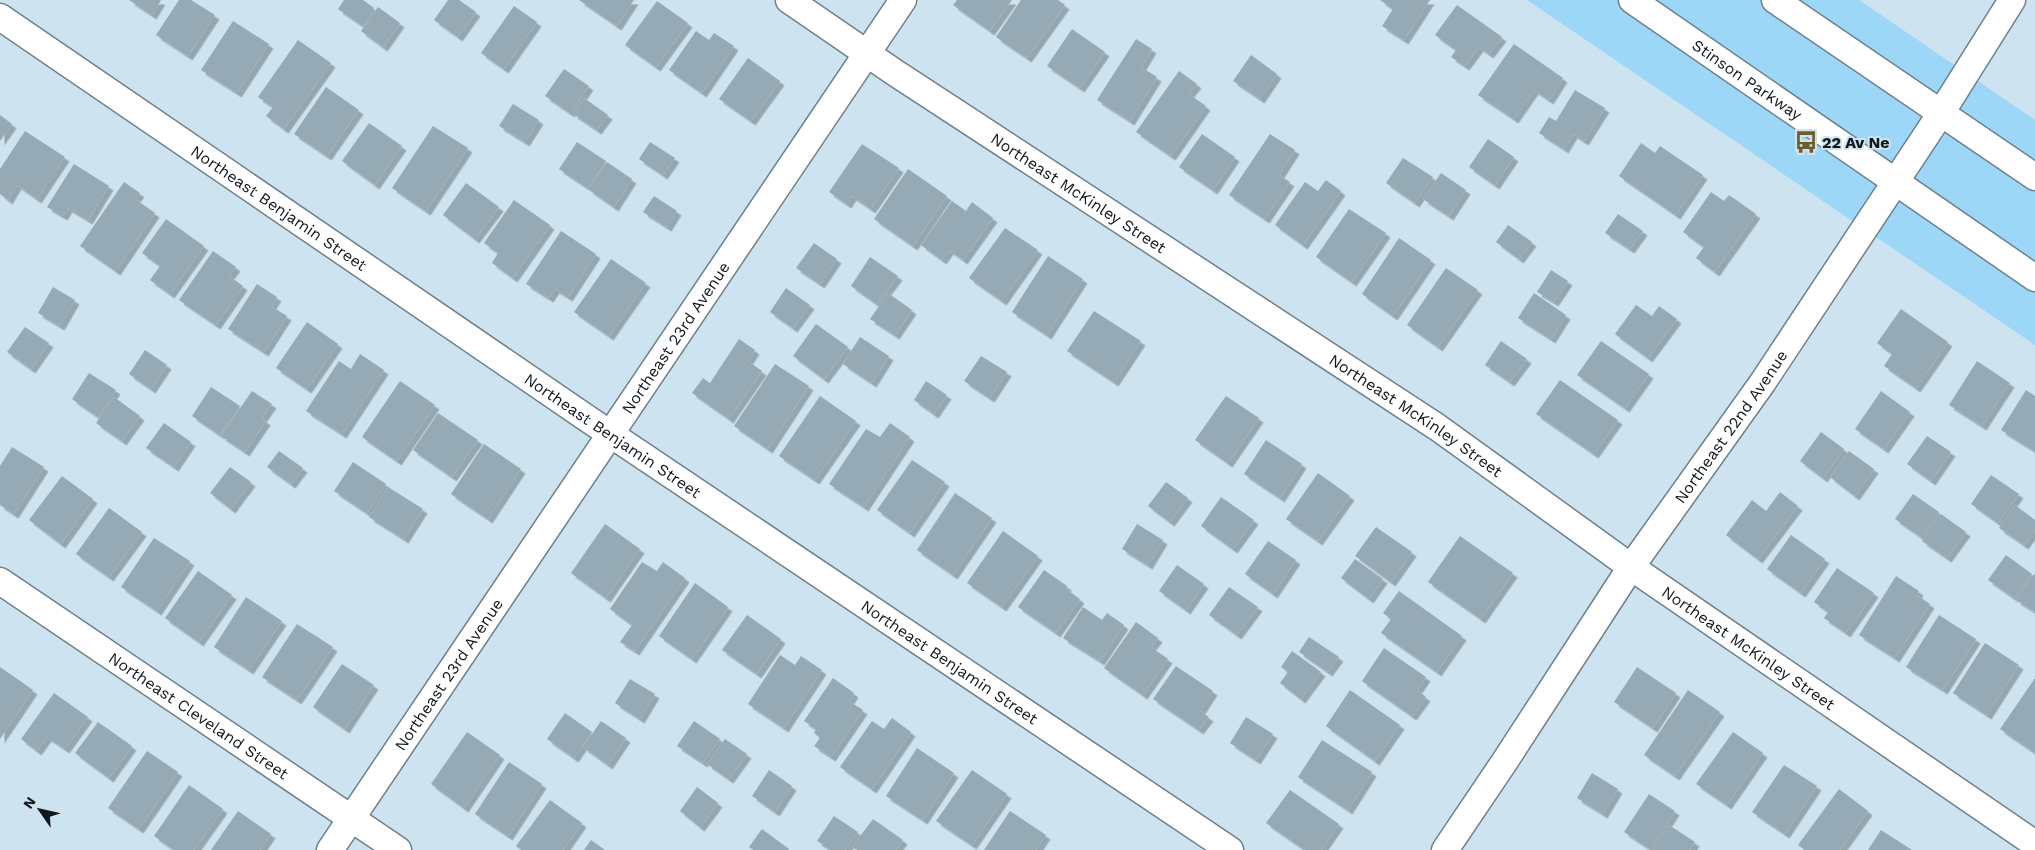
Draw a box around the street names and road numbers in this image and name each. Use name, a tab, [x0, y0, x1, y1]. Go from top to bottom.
street label: Stinson Parkway	[1688, 35, 1806, 125]
street label: Northeast McKinley Street	[987, 129, 1170, 257]
street label: Northeast Benjamin Street	[187, 141, 371, 275]
street label: Northeast 23rd Avenue	[618, 258, 734, 417]
street label: Northeast 22nd Avenue	[1671, 347, 1791, 507]
street label: Northeast McKinley Street	[1325, 350, 1506, 481]
street label: Northeast Benjamin Street	[521, 369, 705, 502]
street label: Northeast McKinley Street	[1658, 582, 1839, 714]
street label: Northeast 23rd Avenue	[391, 595, 507, 754]
street label: Northeast Benjamin Street	[857, 596, 1042, 729]
street label: Northeast Cleveland Street	[105, 648, 292, 783]

